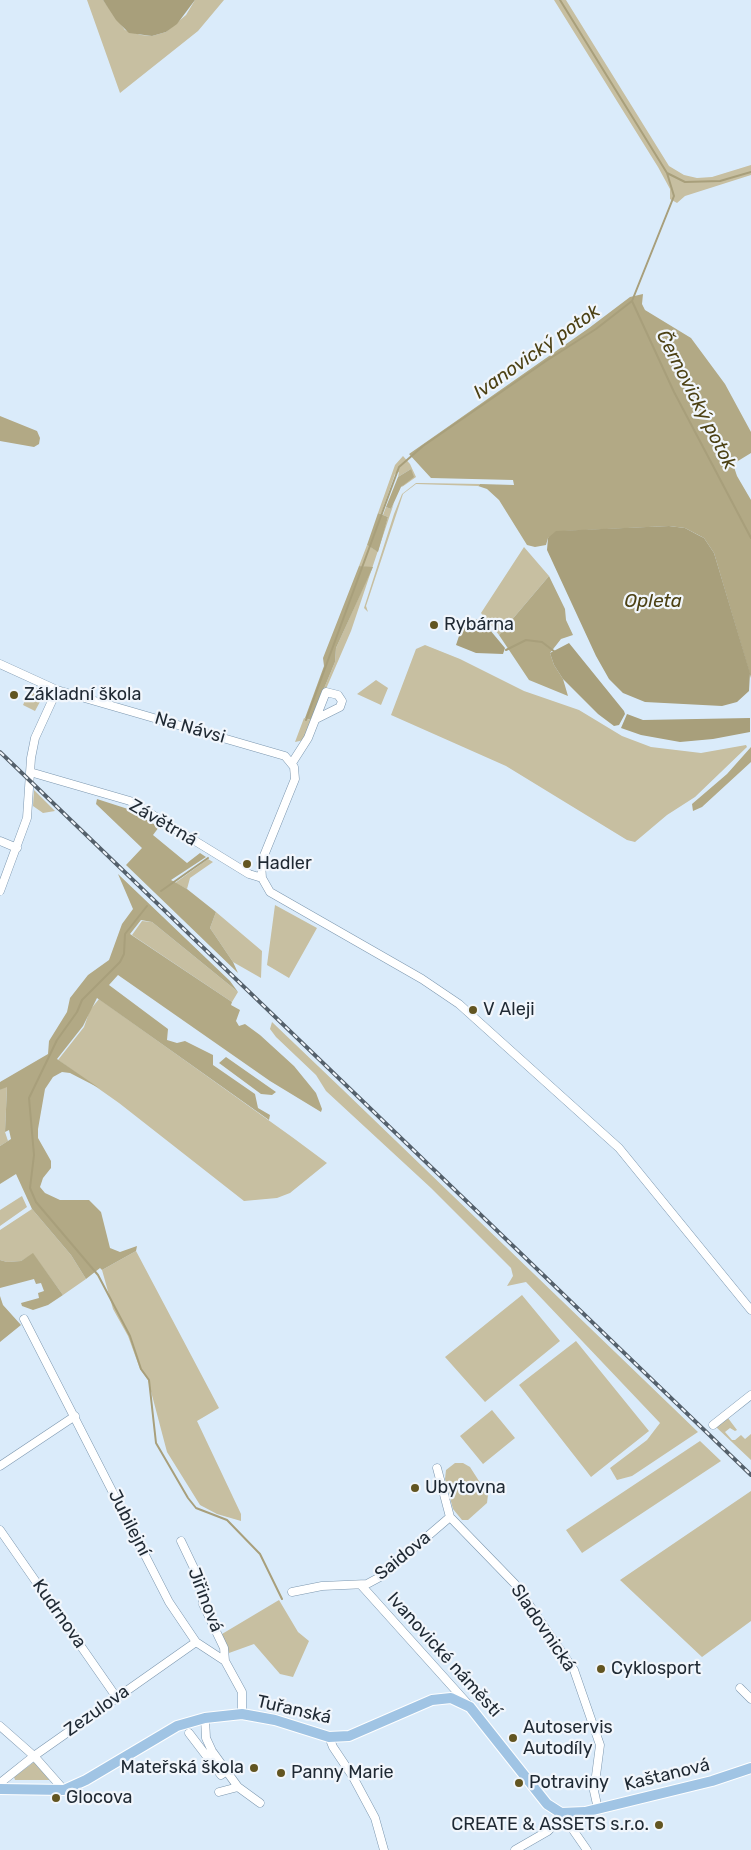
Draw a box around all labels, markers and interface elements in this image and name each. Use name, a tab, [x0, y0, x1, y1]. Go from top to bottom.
water label: Ivanovický potok	[469, 300, 605, 404]
water label: Černovický potok	[651, 327, 741, 473]
water label: Opleta	[624, 591, 682, 613]
place label: Rybárna	[444, 614, 514, 636]
marker: Rybárna	[428, 619, 440, 631]
place label: Základní škola	[24, 684, 141, 706]
marker: Základní škola	[8, 689, 20, 701]
street label: Na Návsi	[152, 708, 228, 748]
street label: Závětrná	[125, 795, 201, 851]
place label: Hadler	[257, 853, 312, 875]
marker: Hadler	[241, 858, 253, 870]
place label: V Aleji	[483, 999, 535, 1021]
marker: V Aleji	[467, 1004, 479, 1016]
place label: Ubytovna	[425, 1477, 506, 1499]
marker: Ubytovna	[409, 1482, 421, 1494]
street label: Jubilejní	[103, 1486, 155, 1560]
street label: Saidova	[371, 1527, 435, 1585]
street label: Jiřinová	[183, 1565, 227, 1635]
street label: Kudrnova	[27, 1575, 91, 1653]
street label: Sladovnická	[506, 1580, 580, 1676]
street label: Ivanovické náměstí	[382, 1588, 506, 1722]
place label: Cyklosport	[611, 1658, 701, 1680]
marker: Cyklosport	[595, 1663, 607, 1675]
street label: Zezulova	[60, 1681, 134, 1741]
street label: Tuřanská	[255, 1691, 333, 1729]
place label: Autoservis Autodíly	[523, 1717, 613, 1760]
marker: Autoservis Autodíly	[507, 1732, 519, 1744]
street label: Kaštanová	[622, 1754, 712, 1796]
place label: Mateřská škola	[121, 1757, 244, 1779]
marker: Mateřská škola	[248, 1762, 260, 1774]
place label: Panny Marie	[291, 1762, 394, 1784]
marker: Panny Marie	[275, 1767, 287, 1779]
place label: Potraviny	[529, 1772, 609, 1794]
marker: Potraviny	[513, 1777, 525, 1789]
place label: Glocova	[66, 1787, 132, 1809]
marker: Glocova	[50, 1792, 62, 1804]
place label: CREATE & ASSETS s.r.o.	[451, 1814, 649, 1836]
marker: CREATE & ASSETS s.r.o.	[653, 1819, 665, 1831]

